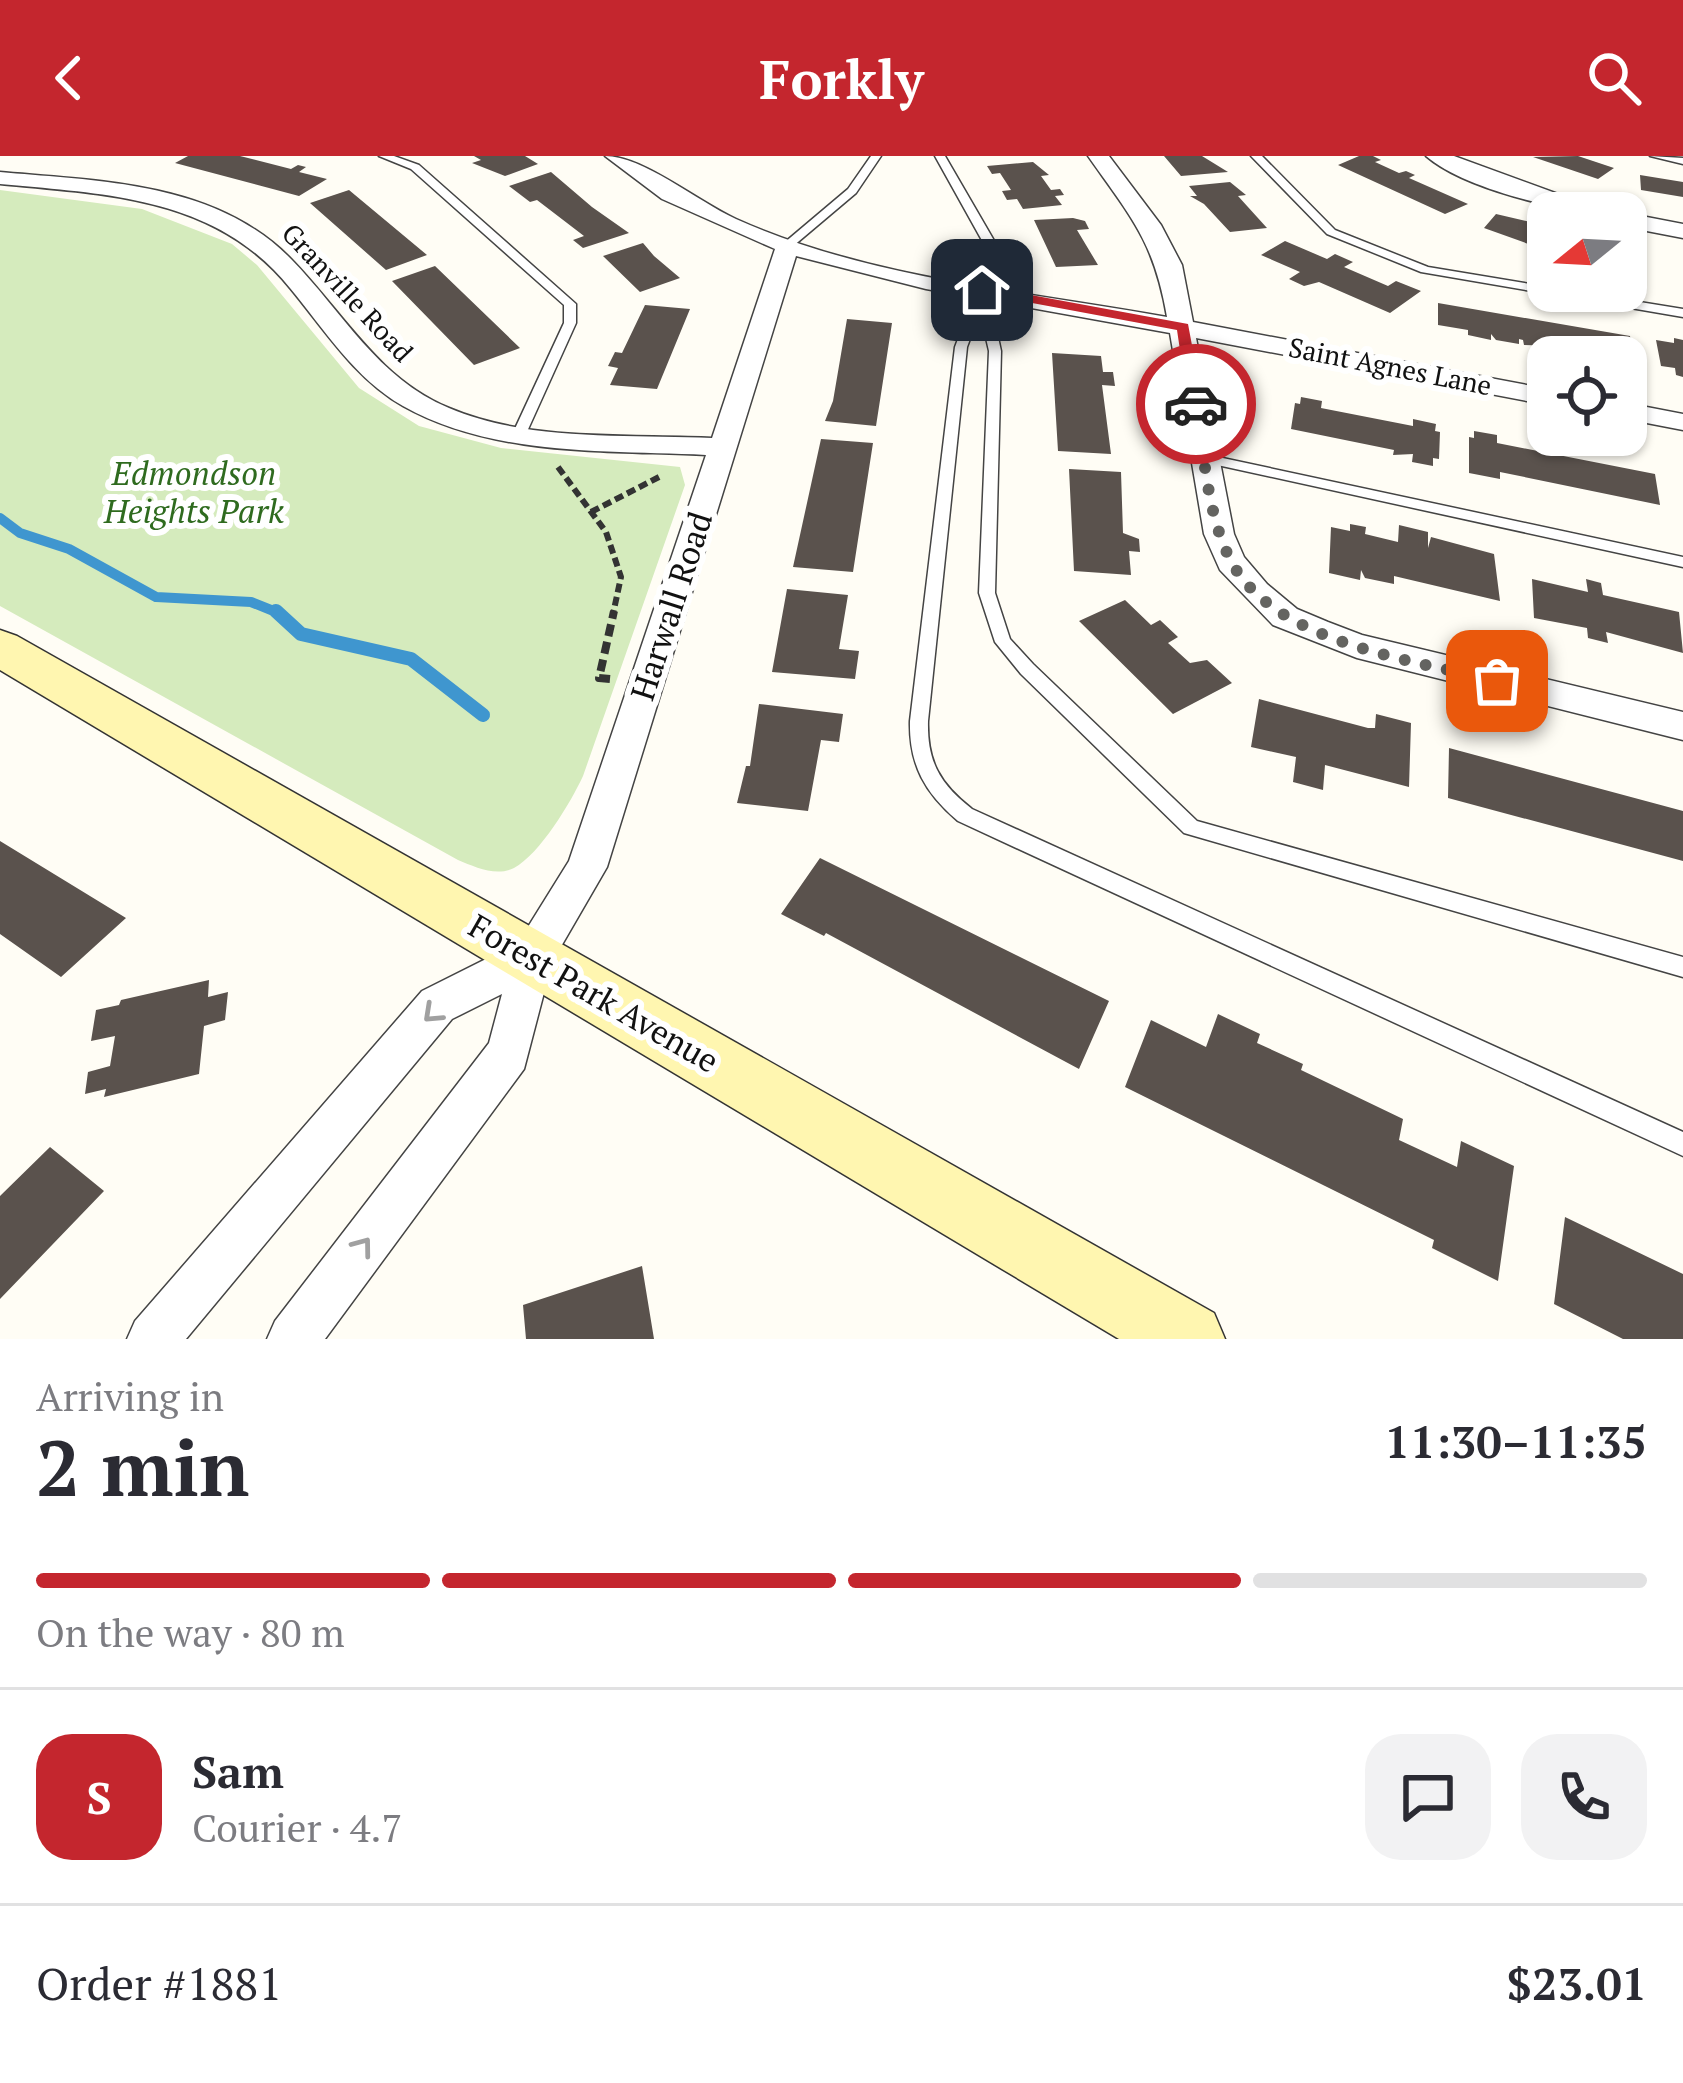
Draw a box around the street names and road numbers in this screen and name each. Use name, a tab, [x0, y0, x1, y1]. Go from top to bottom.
street label: Granville Road	[274, 215, 421, 369]
street label: Saint Agnes Lane	[1286, 329, 1495, 403]
street label: Harwall Road	[620, 506, 721, 706]
street label: Forest Park Avenue	[462, 904, 727, 1082]

